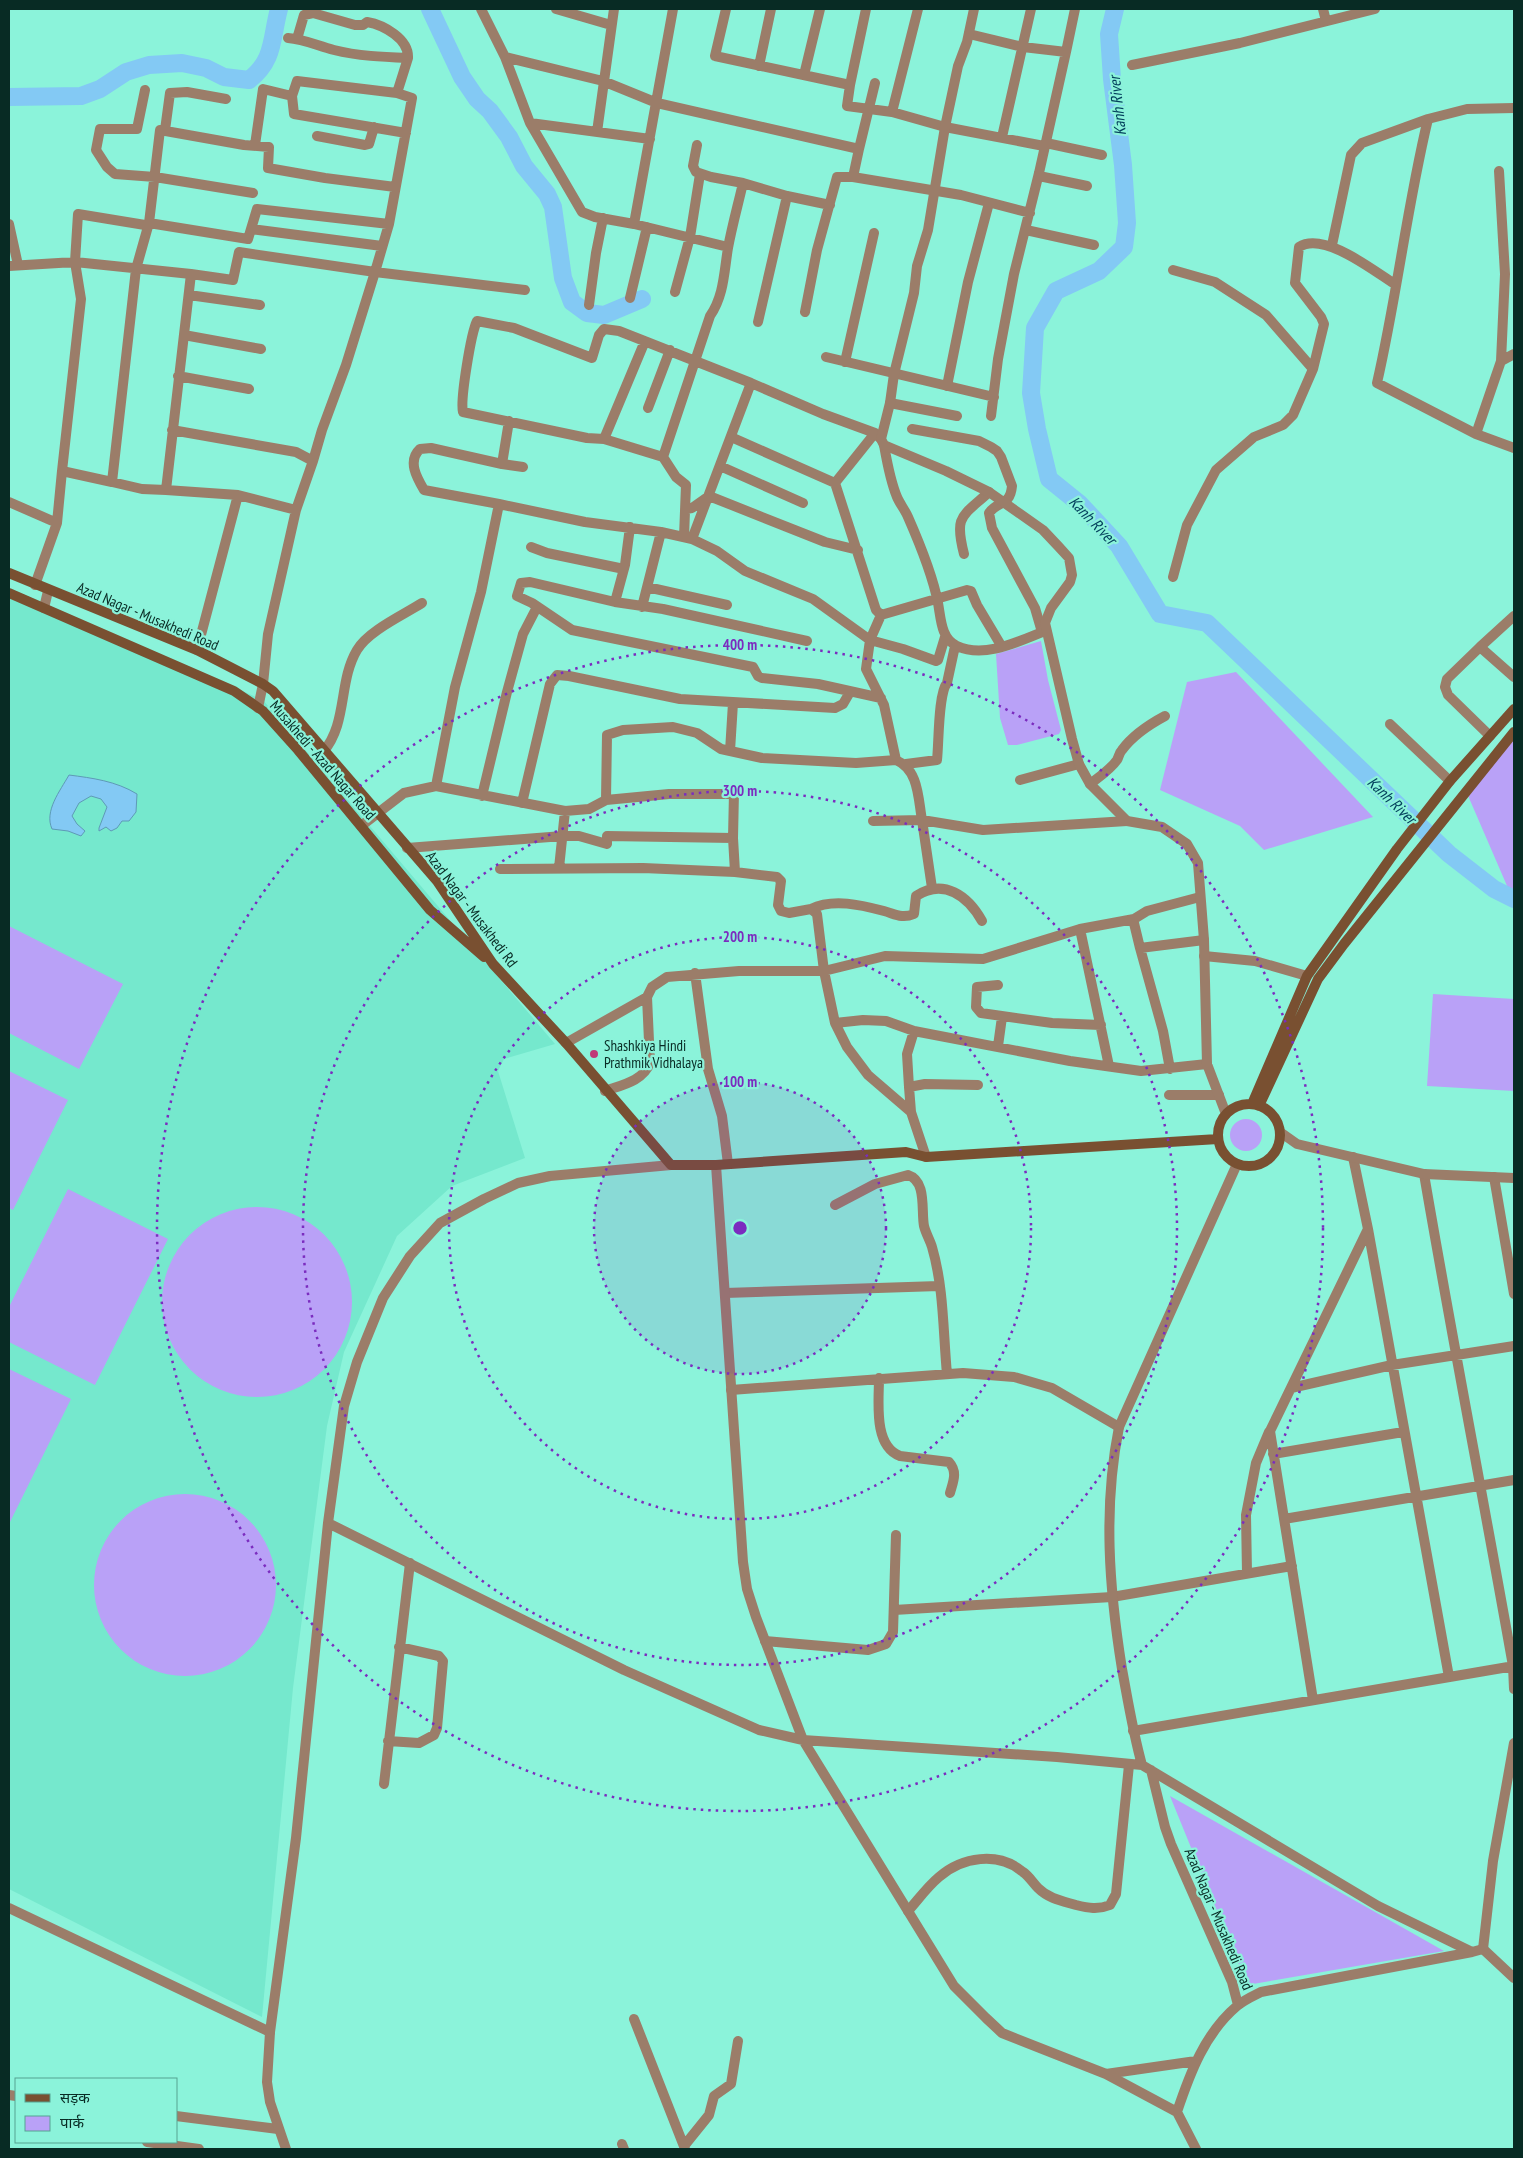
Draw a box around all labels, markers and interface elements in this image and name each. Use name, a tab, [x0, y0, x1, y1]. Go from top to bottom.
water label: Kanh River	[1104, 73, 1130, 137]
water label: Kanh River	[1065, 492, 1123, 550]
street label: Azad Nagar - Musakhedi Road	[74, 577, 222, 655]
text: 400 m	[723, 635, 757, 654]
street label: Musakhedi - Azad Nagar Road	[266, 696, 380, 824]
water label: Kanh River	[1364, 772, 1422, 830]
text: 300 m	[723, 781, 757, 800]
street label: Azad Nagar - Musakhedi Rd	[422, 847, 522, 971]
text: 200 m	[723, 927, 757, 946]
place label: Shashkiya Hindi Prathmik Vidhalaya	[604, 1036, 703, 1072]
marker: Shashkiya Hindi Prathmik Vidhalaya	[588, 1048, 600, 1060]
text: 100 m	[723, 1072, 757, 1091]
centre of rings	[731, 1219, 749, 1237]
street label: Azad Nagar - Musakhedi Road	[1180, 1845, 1258, 1993]
legend	[15, 2078, 178, 2143]
text: सड़क	[60, 2088, 90, 2107]
text: पार्क	[60, 2113, 84, 2132]

